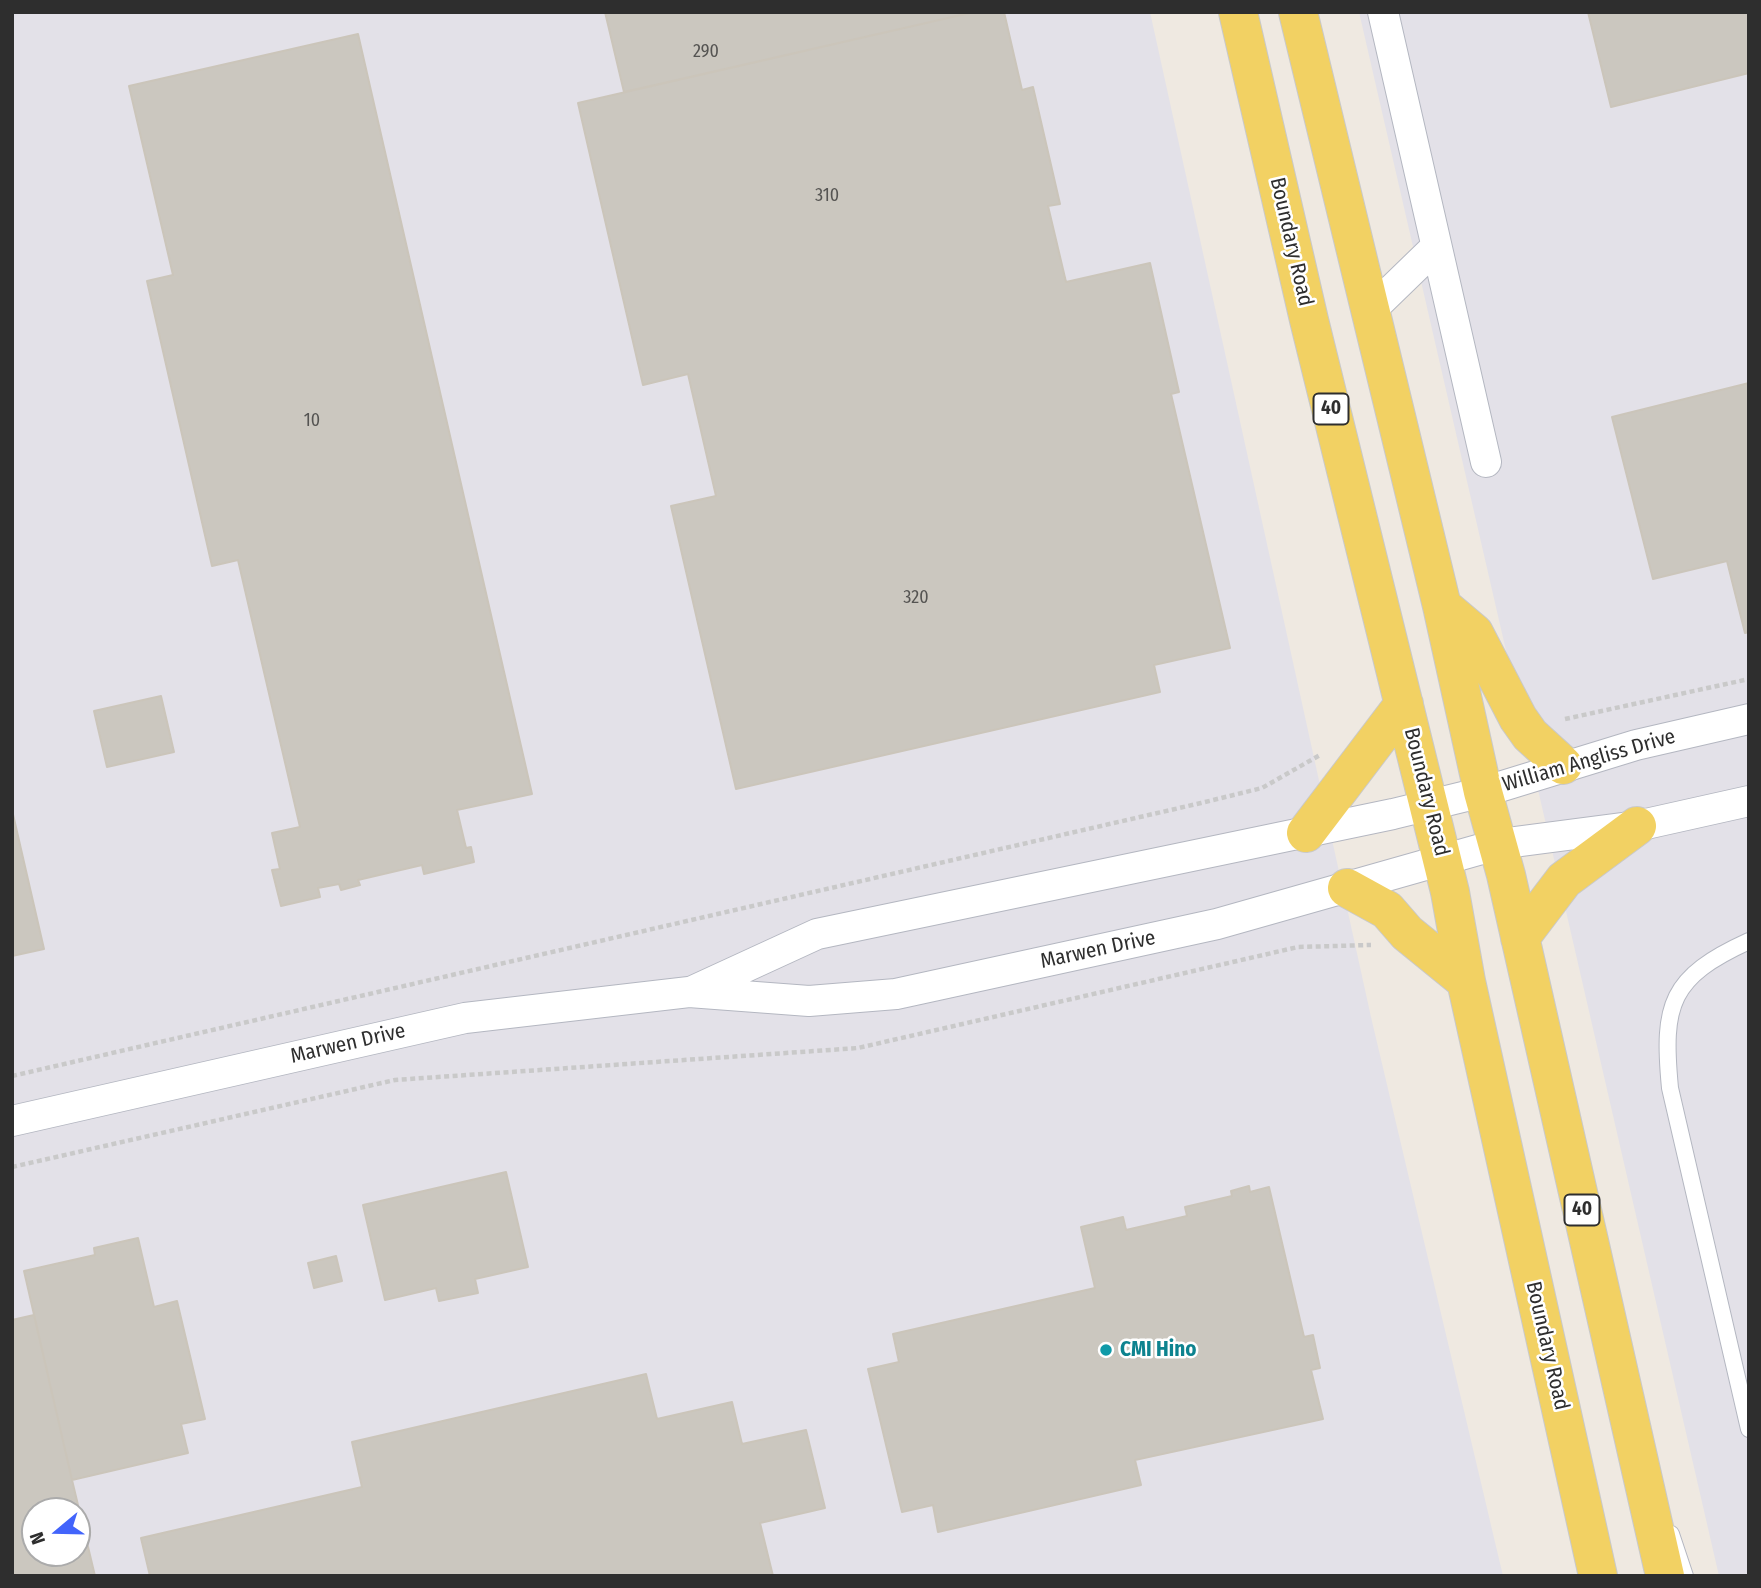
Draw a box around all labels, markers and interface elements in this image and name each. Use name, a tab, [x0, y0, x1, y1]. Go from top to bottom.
house number: 290	[693, 41, 719, 63]
street label: Boundary Road	[1264, 175, 1318, 309]
house number: 310	[815, 185, 839, 207]
road number: 40	[1314, 394, 1348, 424]
house number: 10	[304, 410, 320, 432]
house number: 320	[903, 587, 929, 609]
street label: William Angliss Drive	[1500, 724, 1678, 798]
street label: Boundary Road	[1398, 725, 1454, 859]
street label: Marwen Drive	[1038, 925, 1158, 975]
street label: Marwen Drive	[288, 1019, 408, 1069]
road number: 40	[1564, 1194, 1600, 1226]
street label: Boundary Road	[1520, 1279, 1574, 1413]
place label: CMI Hino	[1120, 1337, 1196, 1363]
marker: CMI Hino	[1098, 1342, 1114, 1358]
north arrow	[21, 1497, 91, 1567]
text: N	[25, 1529, 50, 1547]

